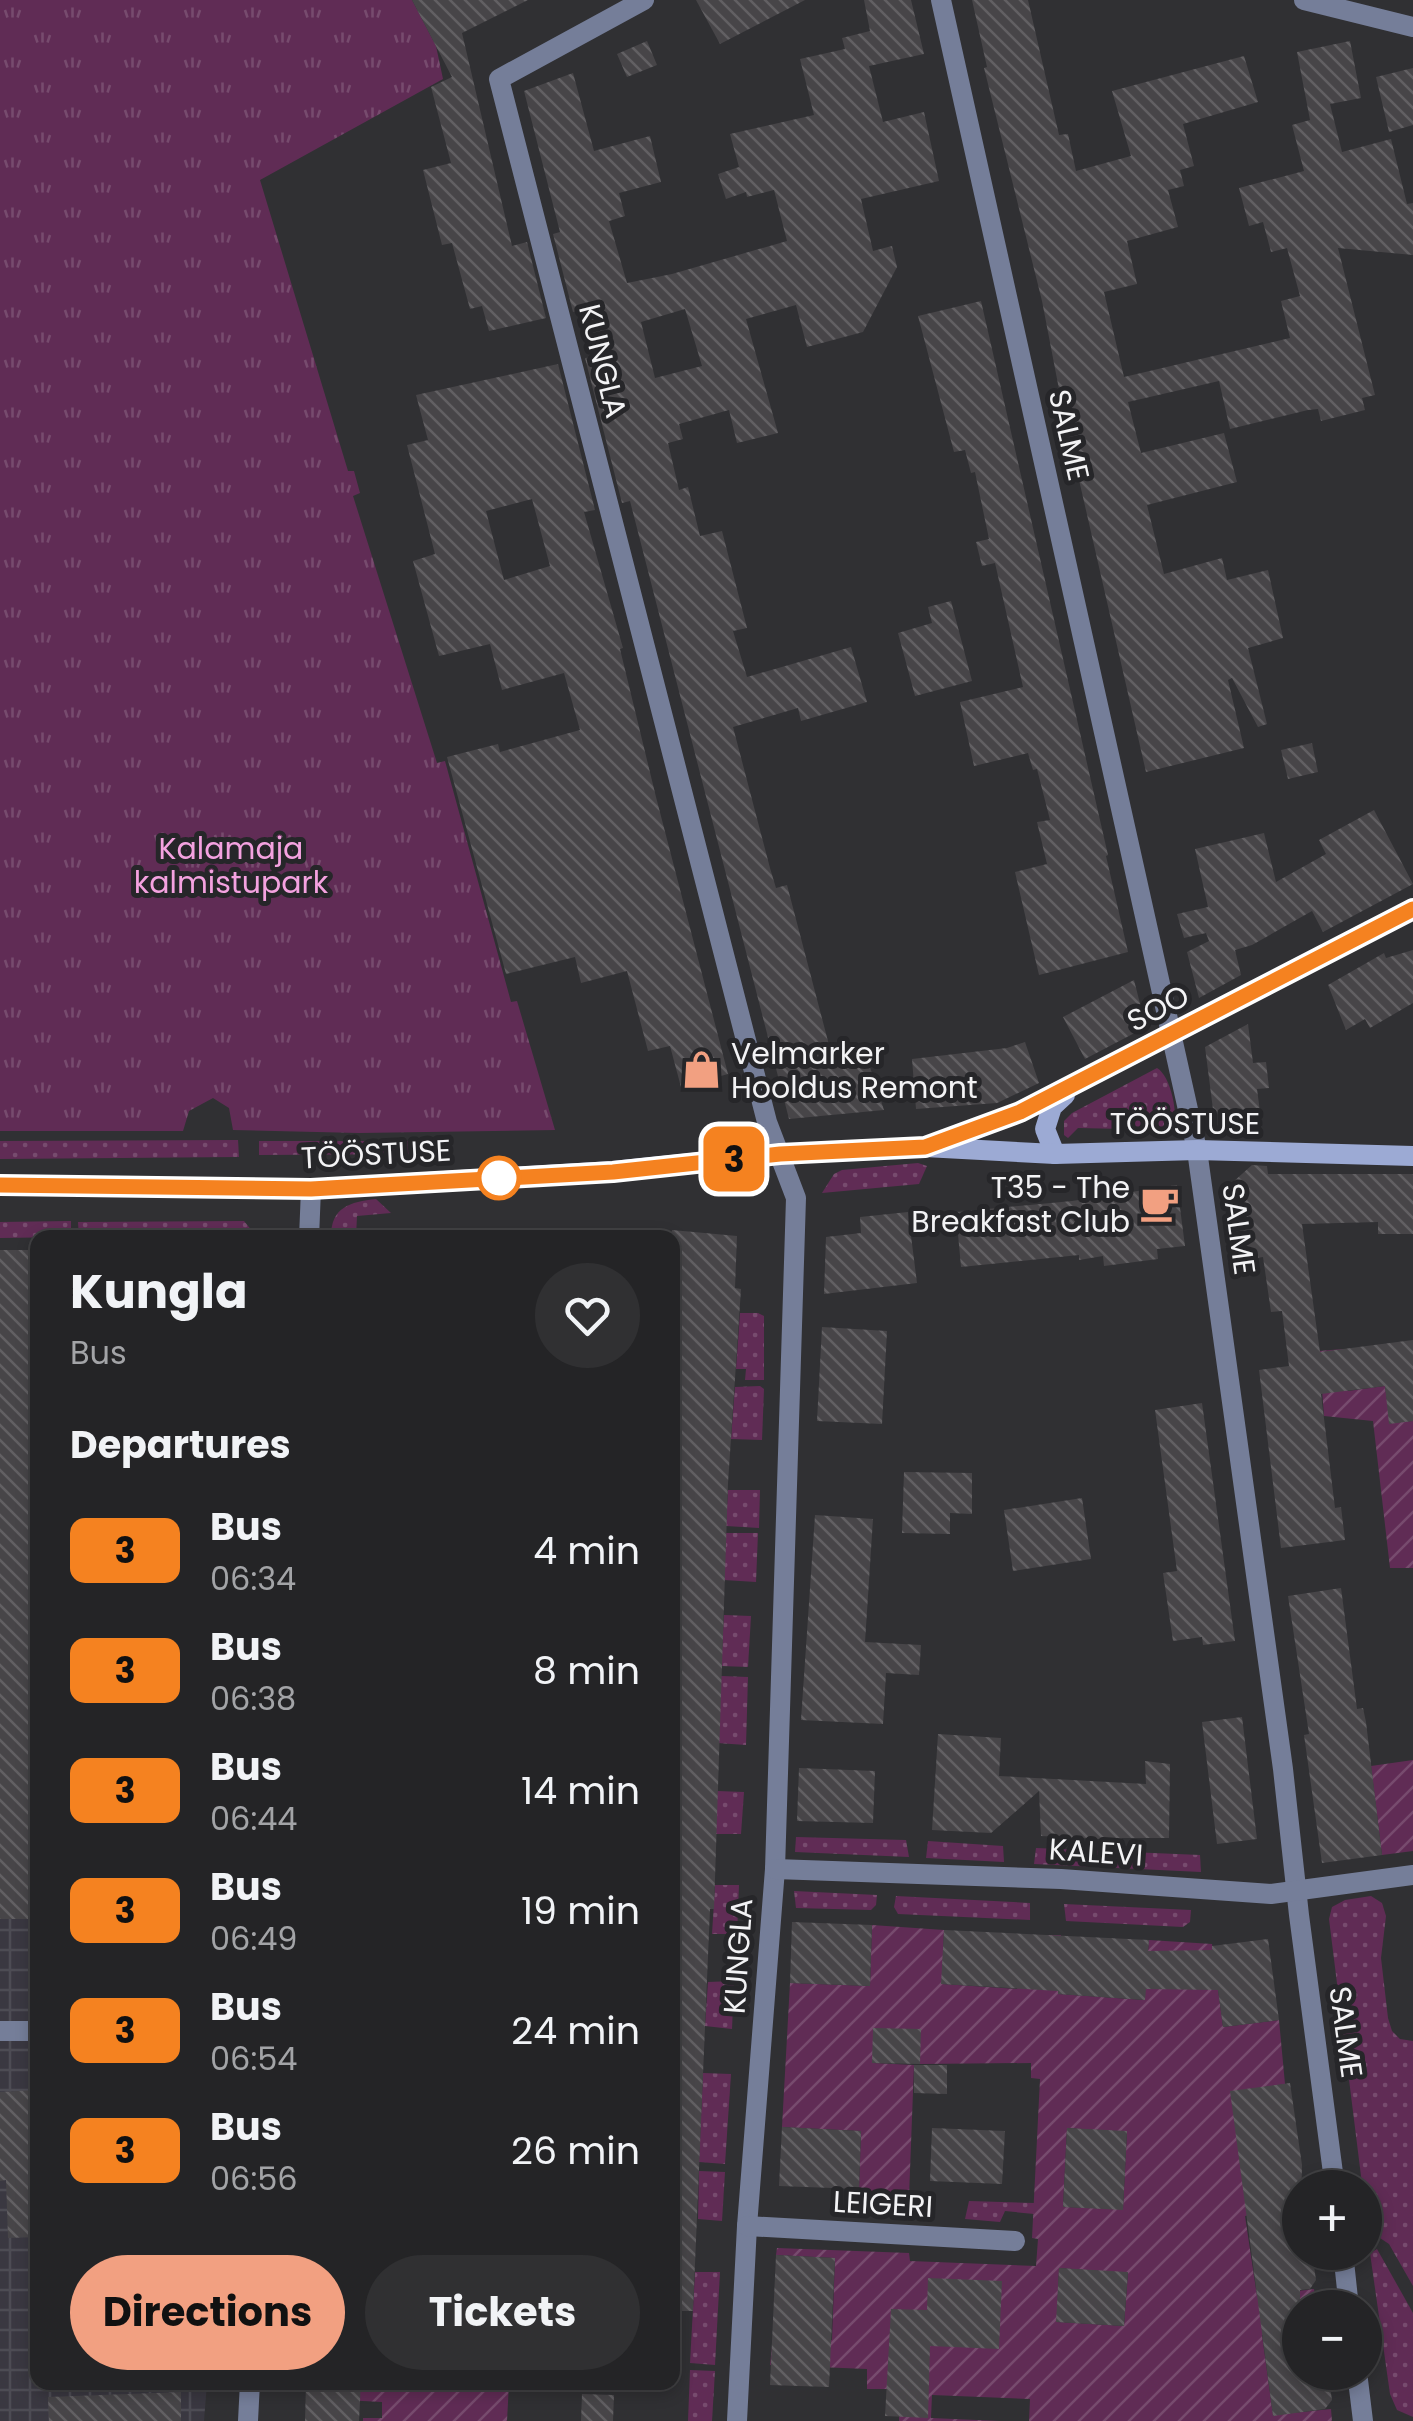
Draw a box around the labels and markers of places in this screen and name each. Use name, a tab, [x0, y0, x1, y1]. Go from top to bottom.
place label: Velmarker Hooldus Remont	[731, 1032, 978, 1109]
shop icon: Velmarker Hooldus Remont	[680, 1049, 722, 1091]
unlabelled marker	[478, 1157, 520, 1199]
place label: T35 - The Breakfast Club	[911, 1166, 1130, 1243]
cafe icon: T35 - The Breakfast Club	[1139, 1183, 1181, 1225]

